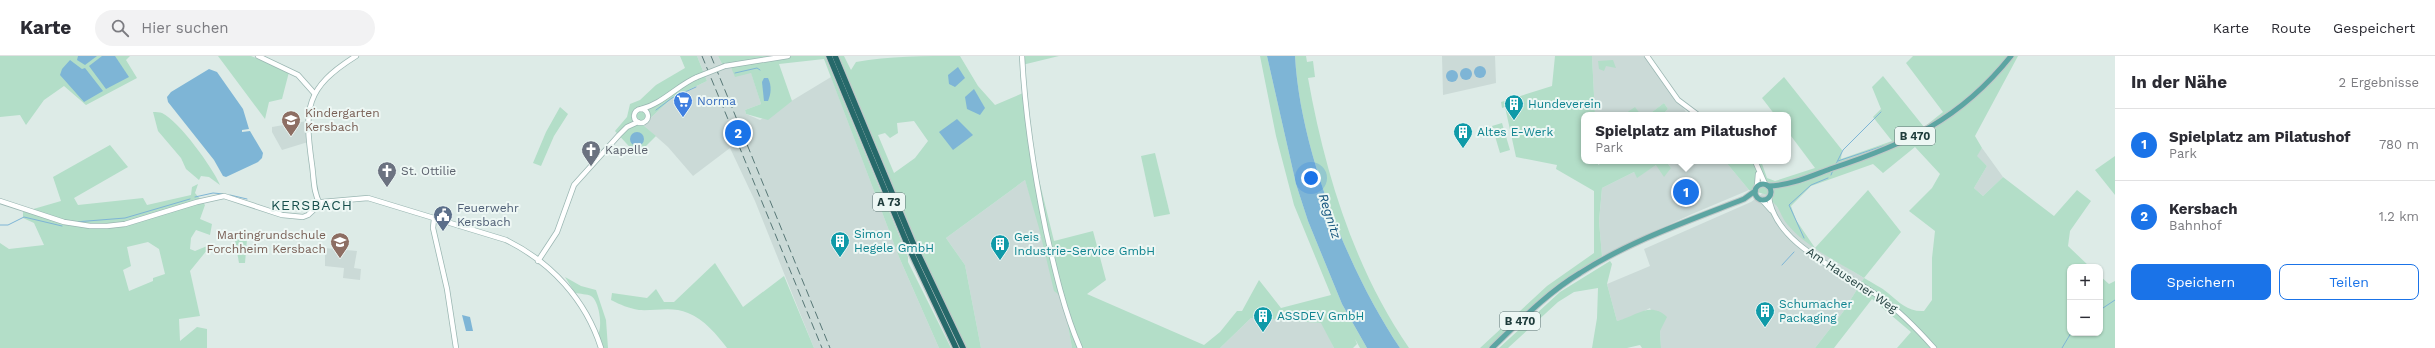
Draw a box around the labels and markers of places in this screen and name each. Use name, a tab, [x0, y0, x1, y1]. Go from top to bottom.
supermarket icon: Norma	[672, 90, 694, 118]
building icon: Hundeverein	[1503, 93, 1525, 121]
place label: Norma	[697, 94, 736, 108]
place label: Hundeverein	[1528, 97, 1601, 111]
place label: Kindergarten Kersbach	[305, 106, 380, 134]
school or university icon: Kindergarten Kersbach	[280, 109, 302, 137]
pin: 2	[725, 118, 751, 148]
building icon: Altes E-Werk	[1452, 121, 1474, 149]
place label: Altes E-Werk	[1477, 125, 1553, 139]
church icon: Kapelle	[580, 139, 602, 167]
place label: Kapelle	[605, 143, 648, 157]
church icon: St. Ottilie	[376, 160, 398, 188]
place label: St. Ottilie	[401, 164, 456, 178]
pin: 1	[1673, 177, 1699, 207]
place label: Feuerwehr Kersbach	[457, 201, 519, 229]
public building icon: Feuerwehr Kersbach	[432, 204, 454, 232]
place label: Simon Hegele GmbH	[854, 227, 934, 255]
place label: Martingrundschule Forchheim Kersbach	[206, 228, 326, 256]
building icon: Simon Hegele GmbH	[829, 230, 851, 258]
place label: Geis Industrie-Service GmbH	[1014, 230, 1155, 258]
school or university icon: Martingrundschule Forchheim Kersbach	[329, 231, 351, 259]
building icon: Geis Industrie-Service GmbH	[989, 233, 1011, 261]
place label: Schumacher Packaging	[1779, 297, 1853, 325]
building icon: Schumacher Packaging	[1754, 300, 1776, 328]
building icon: ASSDEV GmbH	[1252, 305, 1274, 333]
place label: ASSDEV GmbH	[1277, 309, 1364, 323]

